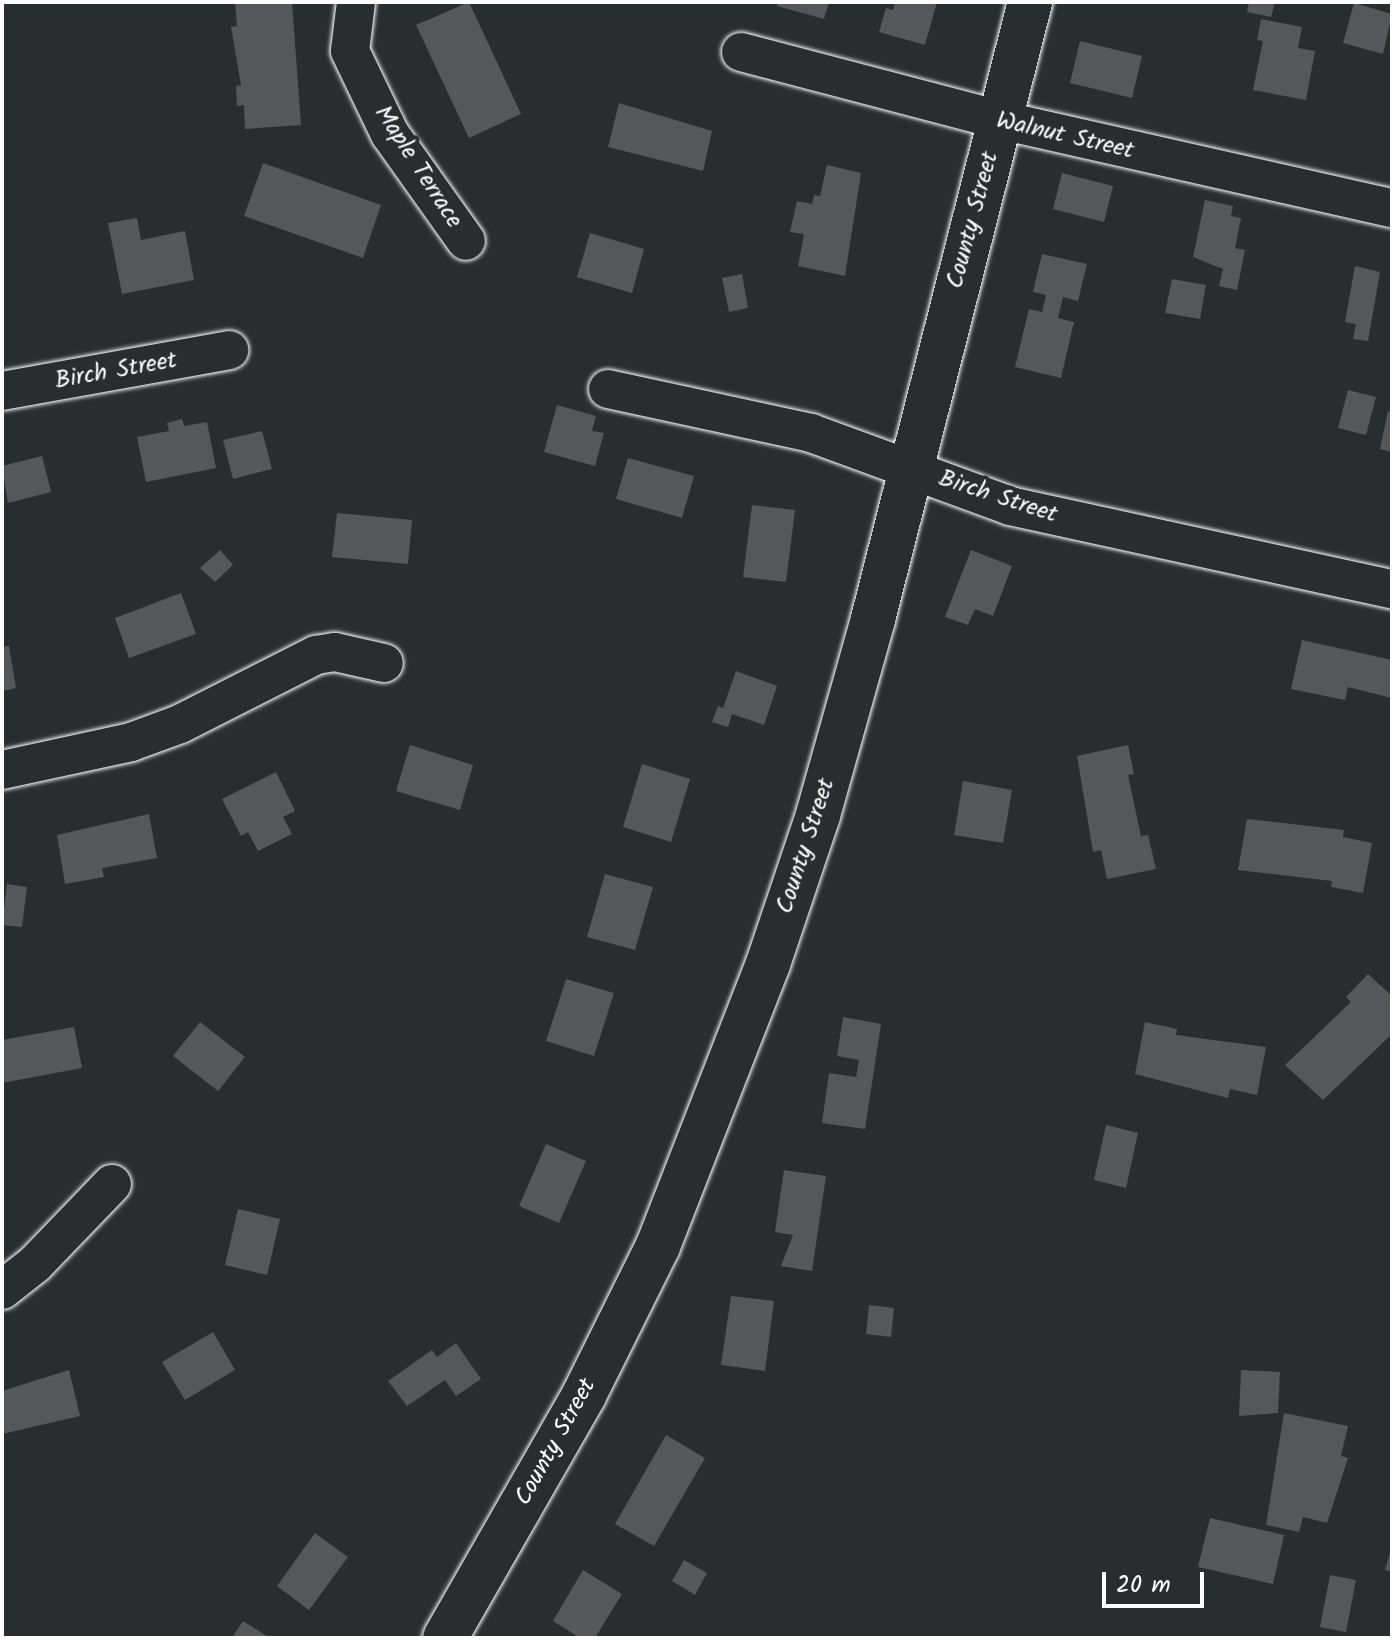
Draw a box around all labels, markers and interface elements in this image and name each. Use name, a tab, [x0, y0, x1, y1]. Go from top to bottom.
street label: Maple Terrace	[368, 100, 468, 234]
street label: Walnut Street	[994, 106, 1136, 166]
street label: County Street	[941, 148, 1005, 292]
street label: Birch Street	[53, 346, 179, 396]
street label: Birch Street	[935, 464, 1061, 530]
street label: County Street	[771, 775, 841, 917]
street label: County Street	[509, 1374, 603, 1510]
scale bar	[1106, 1556, 1208, 1606]
text: 20 m	[1116, 1566, 1171, 1605]

